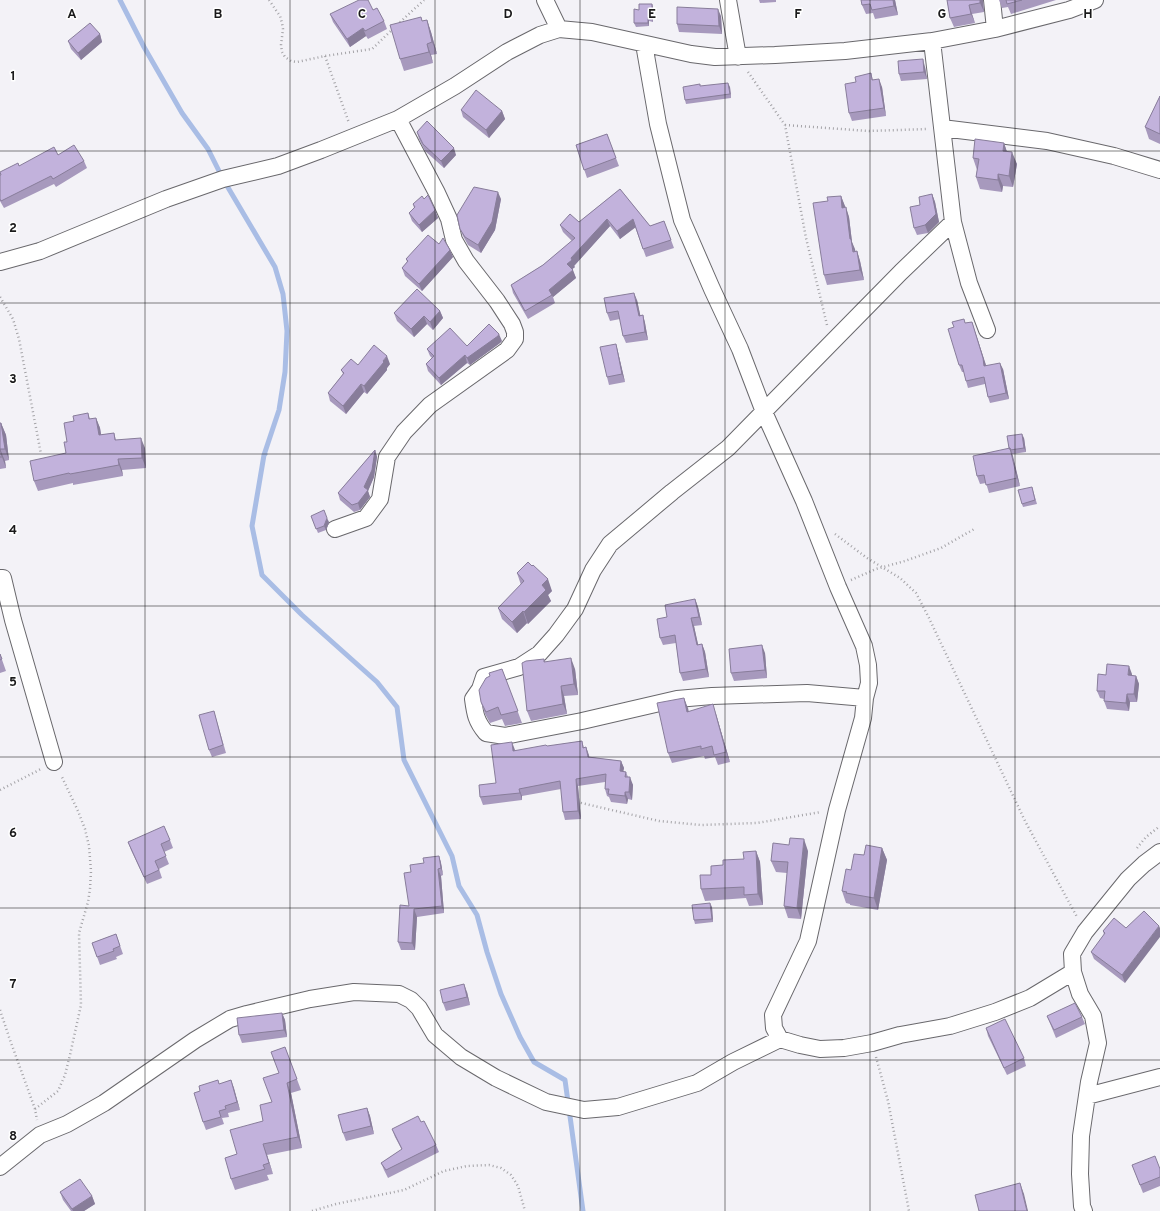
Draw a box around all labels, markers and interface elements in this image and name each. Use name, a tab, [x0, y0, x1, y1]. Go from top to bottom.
text: A	[67, 7, 77, 23]
text: B	[214, 7, 223, 23]
text: C	[358, 7, 366, 23]
text: D	[503, 7, 513, 23]
text: E	[648, 7, 656, 23]
text: F	[794, 7, 802, 23]
text: G	[938, 7, 947, 23]
text: H	[1083, 7, 1093, 23]
text: 1	[10, 69, 16, 85]
text: 2	[9, 221, 17, 237]
text: 3	[9, 372, 17, 388]
text: 4	[9, 523, 17, 539]
text: 5	[9, 675, 17, 691]
text: 6	[9, 826, 17, 842]
text: 7	[10, 977, 17, 993]
text: 8	[9, 1129, 17, 1145]

